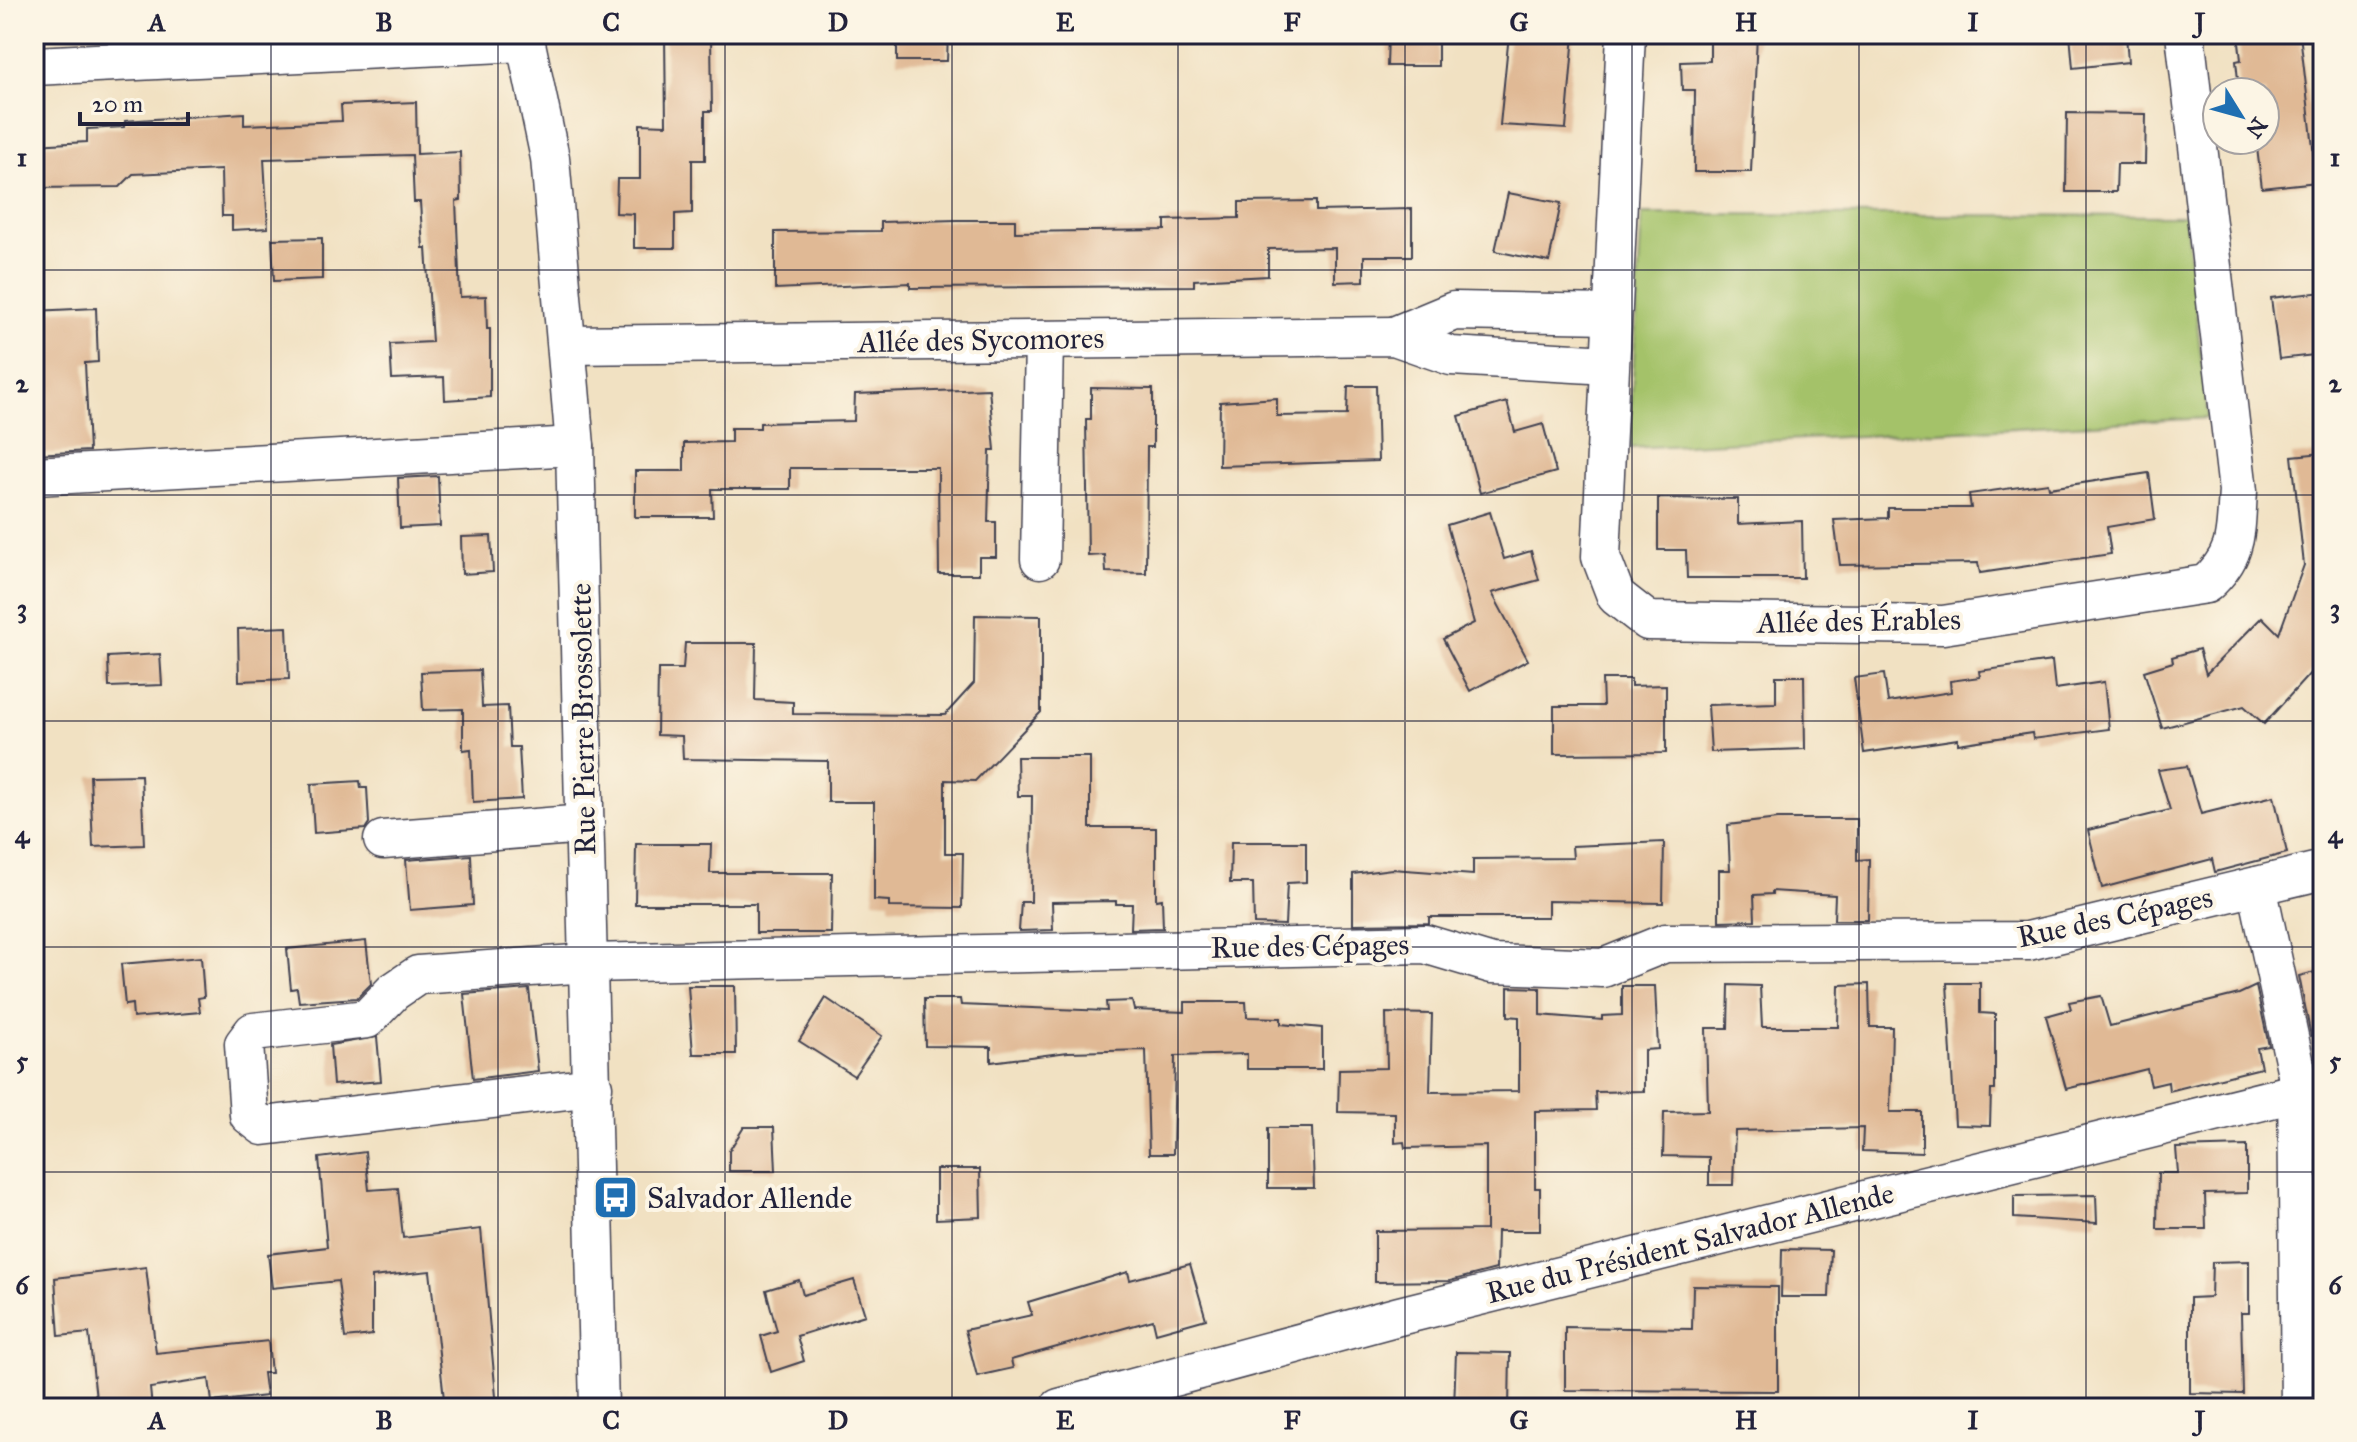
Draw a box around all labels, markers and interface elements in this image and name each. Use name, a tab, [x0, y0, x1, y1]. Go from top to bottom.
text: A	[146, 6, 166, 38]
text: B	[375, 6, 393, 38]
text: C	[602, 6, 620, 38]
text: D	[828, 6, 848, 38]
text: E	[1056, 6, 1075, 38]
text: F	[1284, 6, 1301, 38]
text: G	[1509, 6, 1529, 38]
text: H	[1735, 6, 1758, 38]
text: I	[1967, 6, 1979, 38]
text: J	[2192, 6, 2206, 39]
scale bar	[80, 76, 188, 126]
north arrow	[2201, 76, 2281, 156]
text: 20 m	[92, 89, 143, 119]
text: N	[2240, 112, 2273, 144]
text: 1	[17, 141, 27, 173]
text: 1	[2330, 141, 2340, 173]
street label: Allée des Sycomores	[856, 320, 1104, 360]
text: 2	[16, 367, 30, 399]
text: 2	[2329, 367, 2343, 399]
street label: Rue Pierre Brossolette	[563, 583, 603, 855]
text: 3	[17, 592, 27, 624]
text: 3	[2330, 592, 2340, 624]
street label: Allée des Érables	[1755, 600, 1961, 641]
text: 4	[15, 818, 31, 850]
text: 4	[2328, 818, 2344, 850]
street label: Rue des Cépages	[2014, 879, 2216, 955]
street label: Rue des Cépages	[1210, 926, 1410, 966]
text: 5	[16, 1044, 29, 1076]
text: 5	[2329, 1044, 2342, 1076]
bus stop icon: Salvador Allende	[592, 1174, 640, 1222]
street label: Rue du Président Salvador Allende	[1482, 1175, 1898, 1311]
place label: Salvador Allende	[647, 1180, 852, 1216]
text: 6	[15, 1269, 30, 1301]
text: 6	[2328, 1269, 2343, 1301]
text: A	[146, 1404, 166, 1436]
text: B	[375, 1404, 393, 1436]
text: C	[602, 1404, 620, 1436]
text: D	[828, 1404, 848, 1436]
text: E	[1056, 1404, 1075, 1436]
text: F	[1284, 1404, 1301, 1436]
text: G	[1509, 1404, 1529, 1436]
text: H	[1735, 1404, 1758, 1436]
text: I	[1967, 1404, 1979, 1436]
text: J	[2192, 1404, 2206, 1437]

